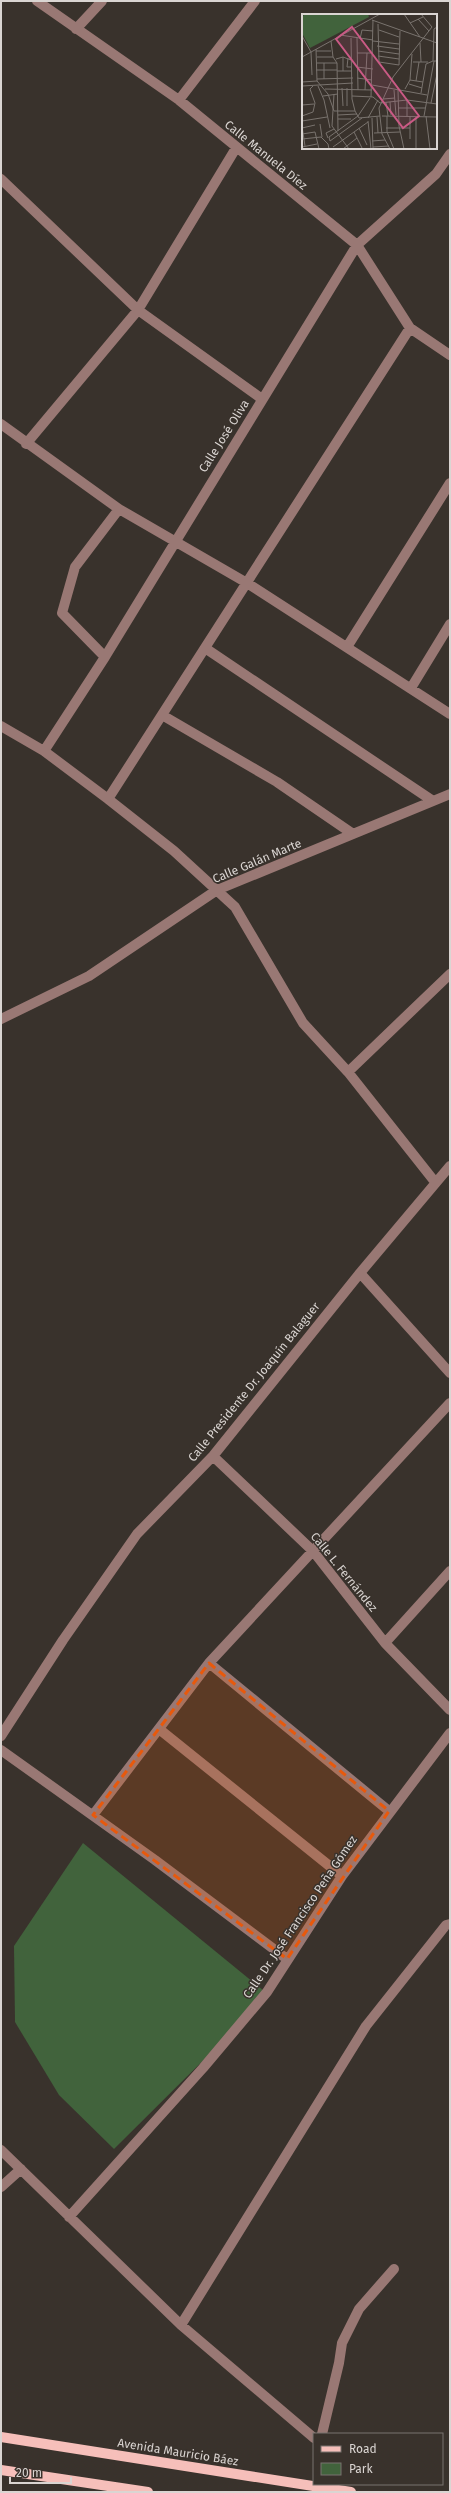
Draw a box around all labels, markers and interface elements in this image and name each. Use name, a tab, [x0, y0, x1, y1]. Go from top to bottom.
inset map	[302, 14, 437, 149]
street label: Calle Manuela Díez	[222, 117, 310, 193]
street label: Calle José Oliva	[196, 397, 252, 475]
street label: Calle Galán Marte	[211, 836, 303, 886]
street label: Calle Presidente Dr. Joaquín Balaguer	[185, 1299, 323, 1465]
street label: Calle L. Fernández	[308, 1530, 380, 1614]
street label: Calle Dr. José Francisco Peña Gómez	[240, 1833, 360, 2001]
legend	[313, 2433, 443, 2485]
street label: Avenida Mauricio Báez	[117, 2436, 239, 2468]
text: Road	[349, 2442, 377, 2456]
scale bar	[10, 2459, 71, 2485]
text: Park	[349, 2462, 373, 2476]
text: 20 m	[16, 2466, 42, 2480]

